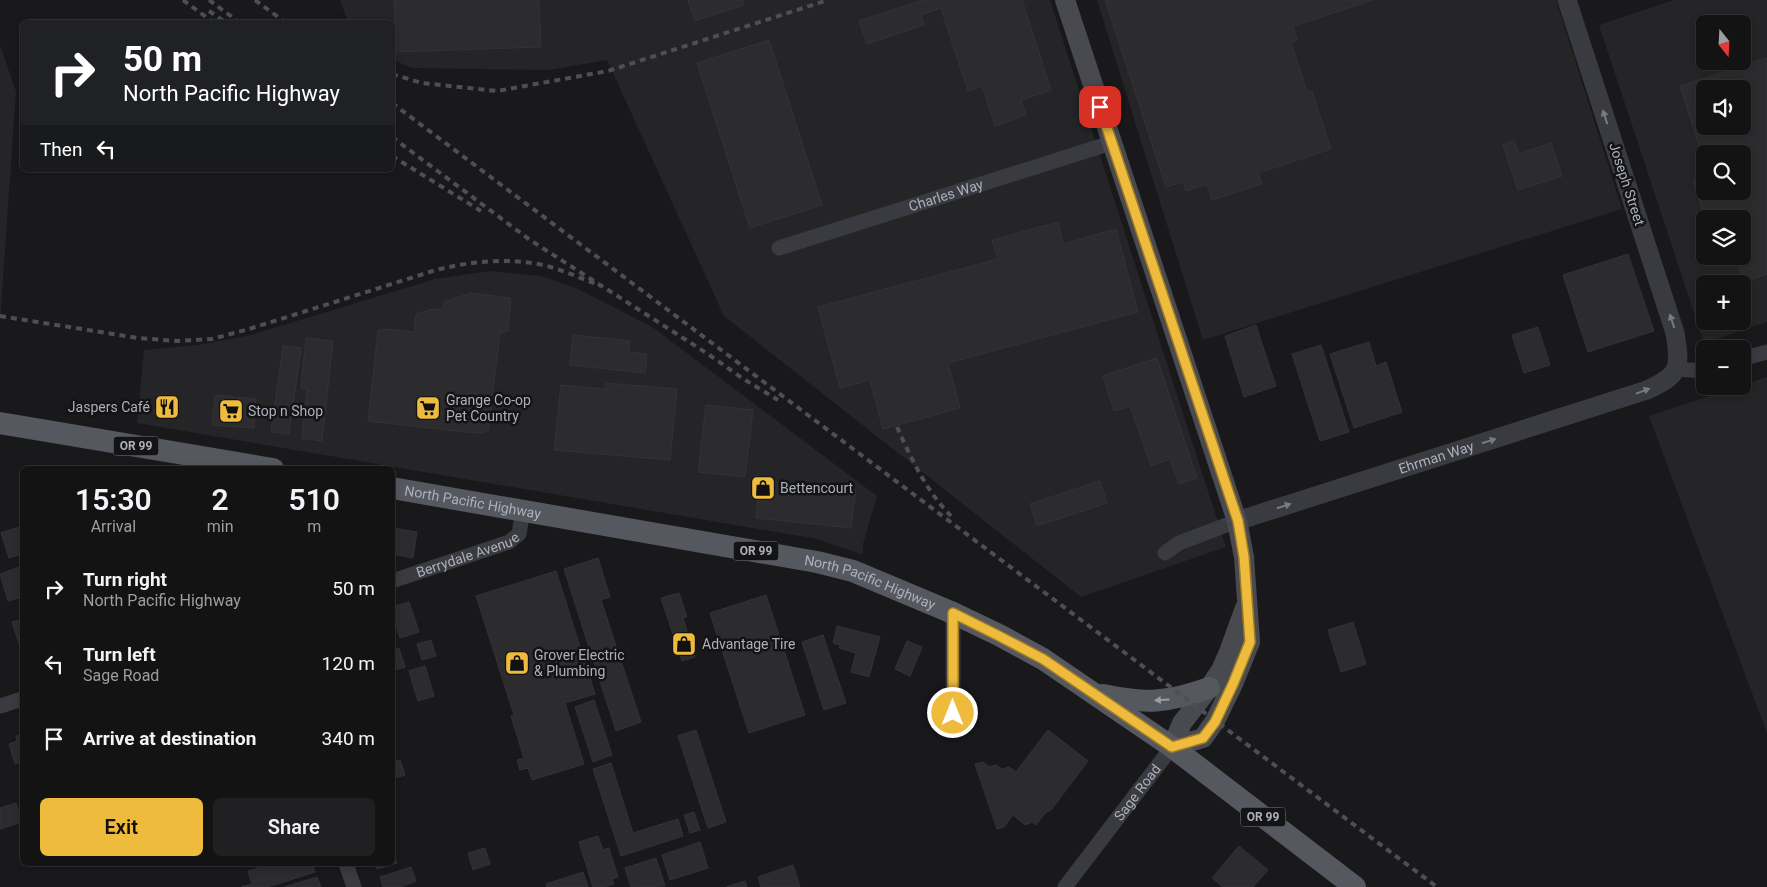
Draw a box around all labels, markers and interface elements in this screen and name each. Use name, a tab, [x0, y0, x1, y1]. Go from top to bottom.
north arrow	[1696, 15, 1751, 70]
map controls	[1696, 15, 1751, 395]
text: 50 m	[123, 39, 202, 80]
icon: right	[40, 40, 105, 105]
button: sound	[1696, 80, 1751, 135]
text: North Pacific Highway	[123, 81, 340, 106]
pin	[1079, 86, 1121, 128]
icon: arrive	[1086, 93, 1114, 121]
one-way arrow	[1601, 109, 1608, 124]
icon: left	[92, 135, 120, 163]
text: Then	[40, 138, 82, 161]
street label: Joseph Street	[1606, 140, 1648, 228]
button: search	[1696, 145, 1751, 200]
street label: Charles Way	[907, 176, 985, 214]
button: layers	[1696, 210, 1751, 265]
button: +	[1696, 275, 1751, 330]
one-way arrow	[1667, 313, 1675, 328]
button: −	[1696, 340, 1751, 395]
one-way arrow	[1636, 387, 1651, 394]
place label: Grange Co-op Pet Country	[446, 392, 531, 424]
restaurant icon: Jaspers Café	[154, 394, 180, 420]
supermarket icon: Grange Co-op Pet Country	[415, 395, 441, 421]
supermarket icon: Stop n Shop	[218, 398, 244, 424]
place label: Jaspers Café	[68, 399, 150, 415]
place label: Stop n Shop	[248, 403, 323, 419]
road number: OR 99	[114, 436, 158, 456]
one-way arrow	[1481, 436, 1496, 444]
street label: Ehrman Way	[1397, 438, 1476, 477]
shop icon: Bettencourt	[750, 475, 776, 501]
place label: Bettencourt	[780, 480, 854, 496]
text: 15:30	[75, 482, 152, 517]
text: 2	[212, 482, 229, 517]
text: 510	[289, 482, 340, 517]
street label: North Pacific Highway	[403, 482, 543, 522]
one-way arrow	[1277, 502, 1292, 510]
text: Arrival	[91, 517, 136, 536]
text: min	[207, 517, 234, 536]
text: m	[307, 517, 321, 536]
street label: Berrydale Avenue	[414, 529, 522, 580]
road number: OR 99	[734, 542, 778, 560]
street label: North Pacific Highway	[803, 552, 938, 613]
text: Turn right	[83, 568, 167, 591]
icon: right	[40, 575, 68, 603]
text: 50 m	[332, 577, 375, 600]
text: North Pacific Highway	[83, 591, 241, 610]
shop icon: Advantage Tire	[671, 631, 697, 657]
place label: Advantage Tire	[702, 636, 796, 652]
text: Turn left	[83, 643, 156, 666]
place label: Grover Electric & Plumbing	[534, 647, 625, 679]
icon: left	[40, 650, 68, 678]
shop icon: Grover Electric & Plumbing	[504, 650, 530, 676]
text: 120 m	[322, 652, 375, 675]
text: Sage Road	[83, 666, 159, 685]
position arrow	[926, 686, 978, 738]
one-way arrow	[1154, 697, 1170, 705]
icon: arrive	[40, 725, 68, 753]
text: Arrive at destination	[83, 727, 256, 750]
text: 340 m	[322, 727, 375, 750]
street label: Sage Road	[1111, 761, 1164, 824]
button: Exit	[40, 798, 203, 856]
button: Share	[213, 798, 375, 856]
road number: OR 99	[1240, 808, 1286, 826]

